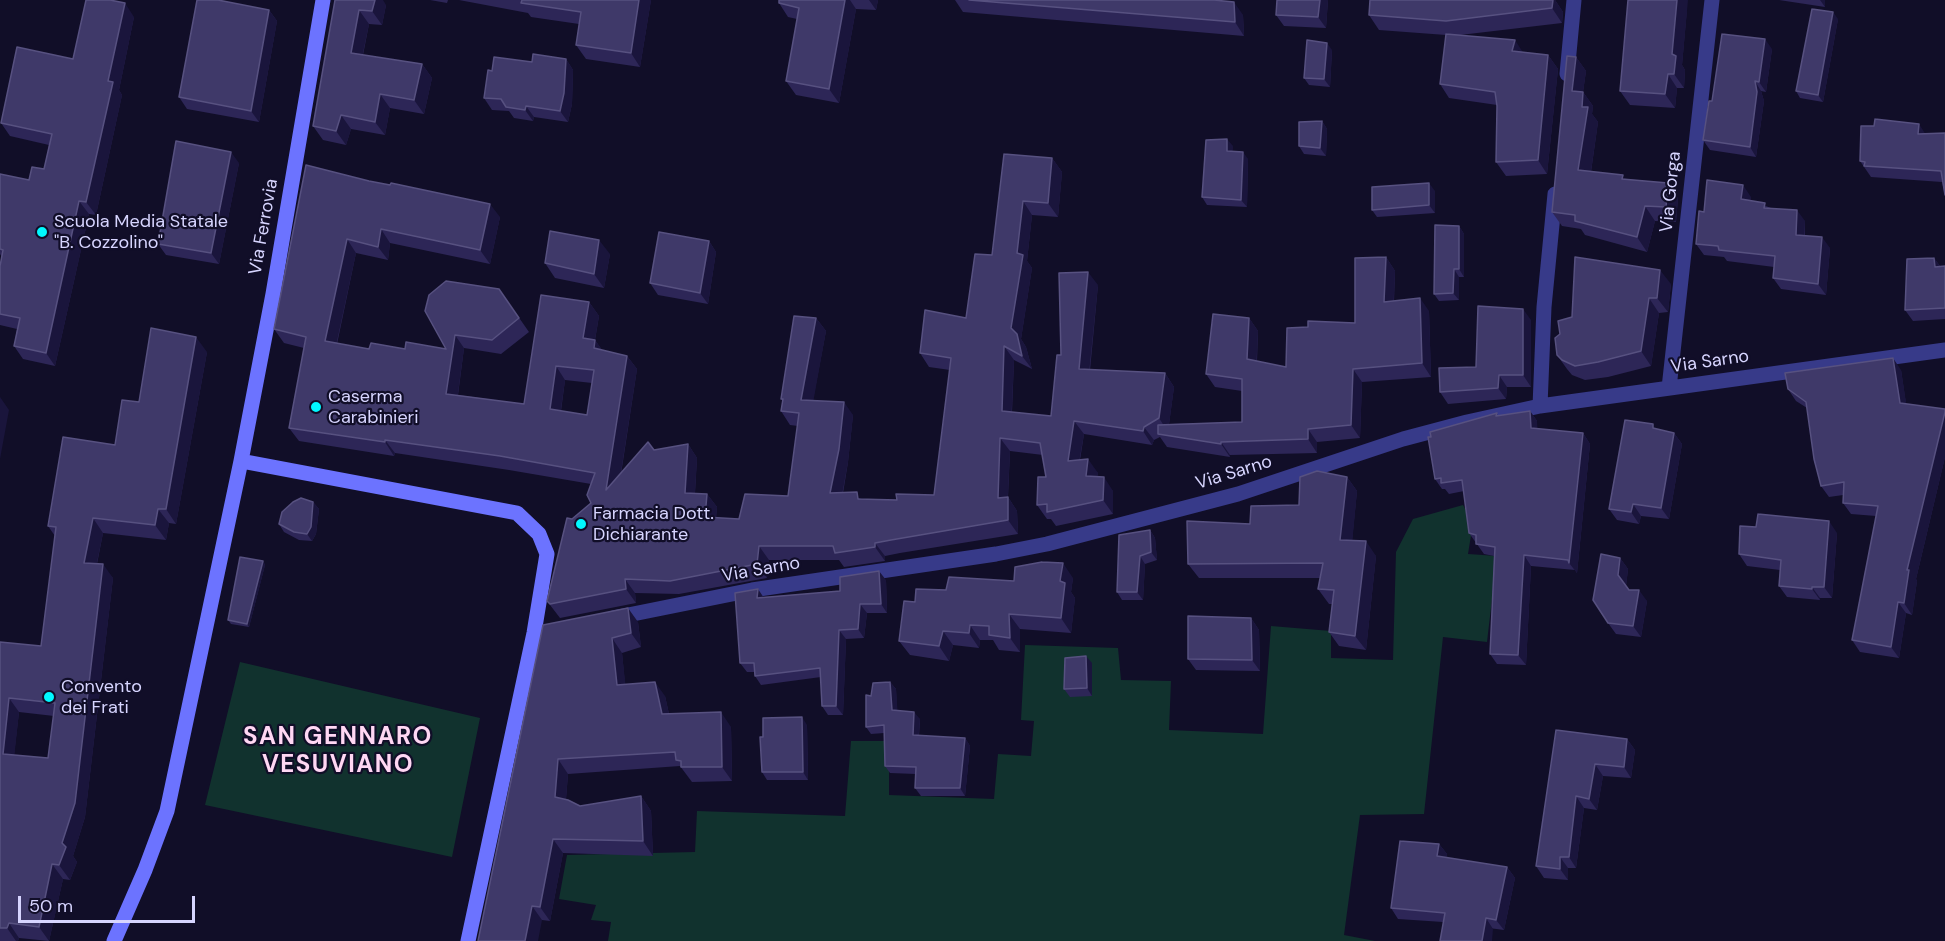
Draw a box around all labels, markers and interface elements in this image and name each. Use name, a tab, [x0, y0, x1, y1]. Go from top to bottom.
street label: Via Gorga	[1656, 150, 1686, 234]
street label: Via Ferrovia	[245, 177, 283, 277]
place label: Scuola Media Statale "B. Cozzolino"	[54, 211, 228, 254]
marker: Scuola Media Statale "B. Cozzolino"	[35, 225, 49, 239]
street label: Via Sarno	[1669, 346, 1751, 378]
place label: Caserma Carabinieri	[328, 386, 419, 428]
marker: Caserma Carabinieri	[309, 400, 323, 414]
street label: Via Sarno	[1193, 451, 1275, 495]
place label: Farmacia Dott. Dichiarante	[593, 503, 714, 546]
marker: Farmacia Dott. Dichiarante	[574, 517, 588, 531]
street label: Via Sarno	[720, 553, 802, 587]
place label: Convento dei Frati	[61, 676, 142, 718]
marker: Convento dei Frati	[42, 690, 56, 704]
district label: SAN GENNARO VESUVIANO	[243, 724, 433, 780]
scale bar	[21, 884, 198, 922]
text: 50 m	[29, 894, 73, 918]

